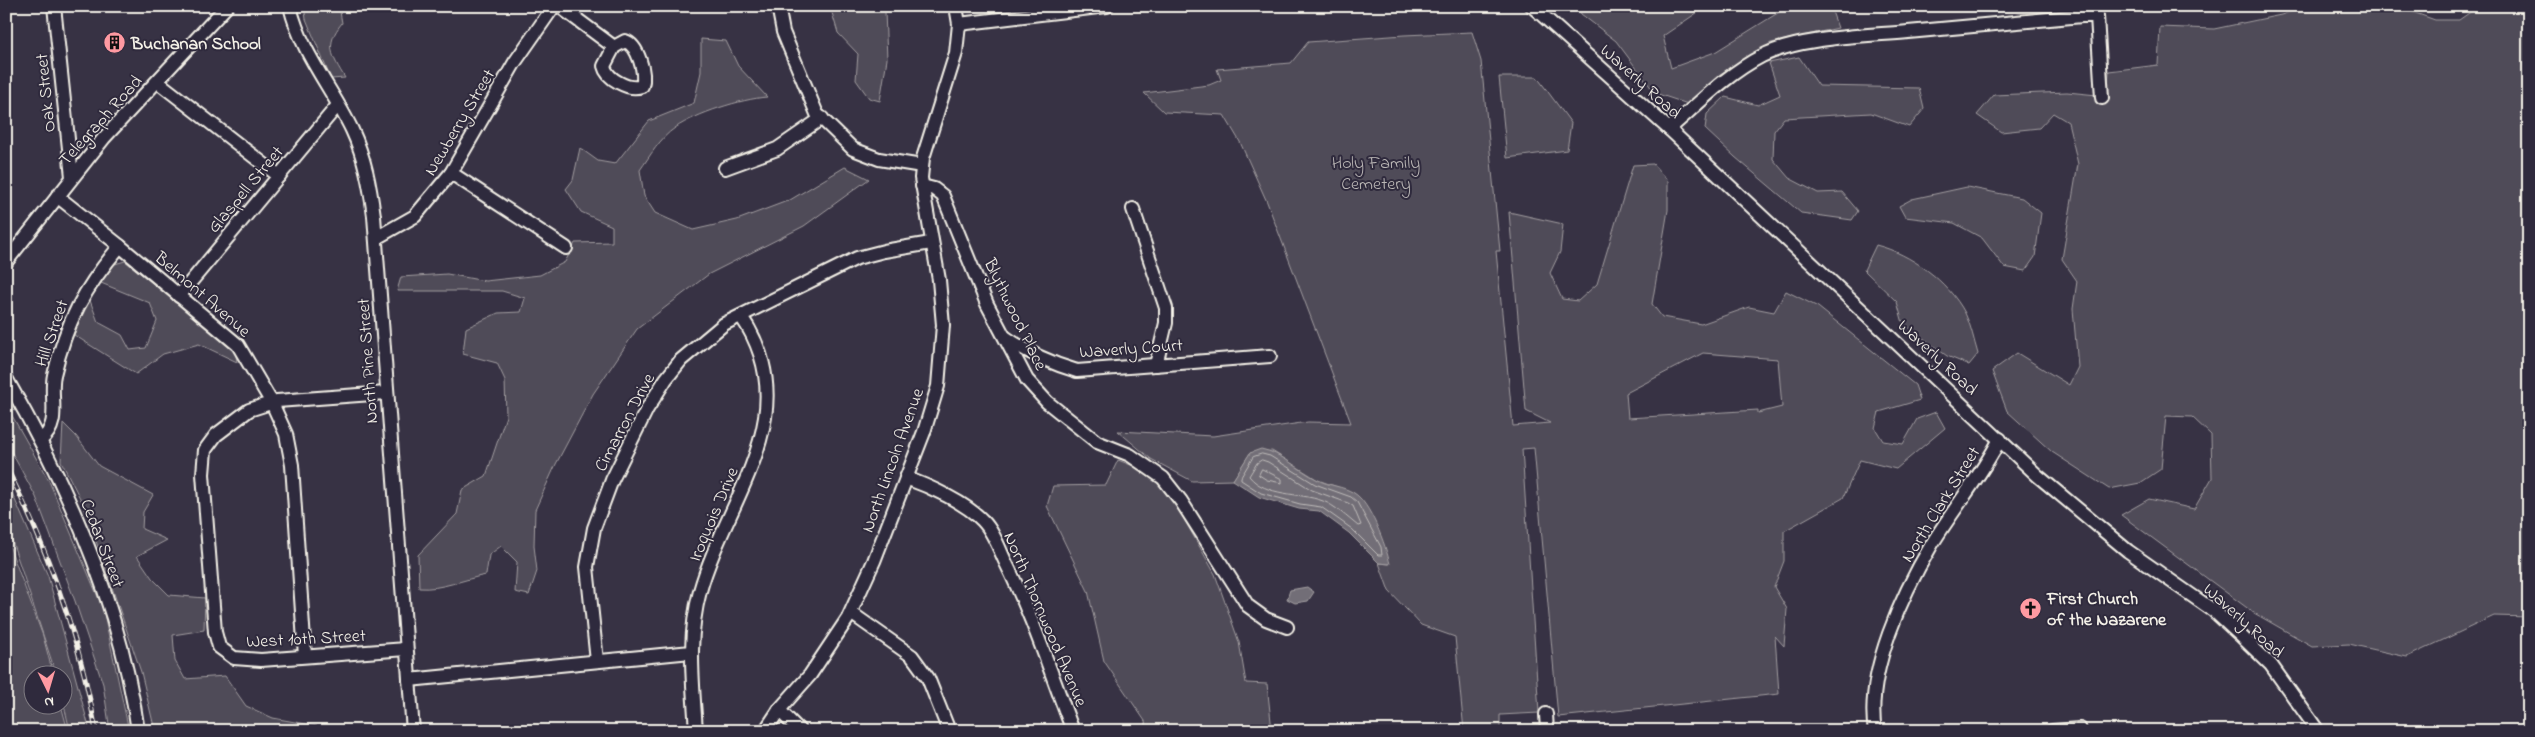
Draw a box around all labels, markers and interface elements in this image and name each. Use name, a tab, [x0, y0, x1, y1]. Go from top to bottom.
building icon: Buchanan School	[103, 31, 127, 55]
place label: Buchanan School	[130, 32, 261, 58]
street label: Waverly Road	[1593, 39, 1686, 126]
street label: Oak Street	[30, 52, 64, 134]
street label: Newberry Street	[419, 65, 503, 181]
street label: Telegraph Road	[54, 70, 150, 173]
street label: Glaspell Street	[202, 141, 291, 240]
park label: Holy Family Cemetery	[1332, 151, 1420, 198]
street label: Belmont Avenue	[147, 246, 256, 345]
street label: Blythwood Place	[975, 254, 1053, 376]
street label: Hill Street	[29, 297, 77, 371]
street label: North Pine Street	[352, 297, 386, 424]
street label: Waverly Road	[1891, 314, 1983, 403]
street label: Waverly Court	[1079, 333, 1184, 367]
street label: Cimarron Drive	[589, 368, 663, 477]
street label: North Lincoln Avenue	[856, 384, 932, 537]
street label: North Clark Street	[1896, 442, 1988, 568]
street label: Iroquois Drive	[683, 462, 747, 566]
street label: Cedar Street	[72, 496, 130, 592]
street label: North Thornwood Avenue	[996, 528, 1093, 712]
street label: Waverly Road	[2196, 578, 2289, 665]
place label: First Church of the Nazarene	[2046, 587, 2167, 634]
church icon: First Church of the Nazarene	[2019, 596, 2043, 620]
street label: West 10th Street	[246, 624, 367, 656]
north arrow	[22, 664, 72, 714]
text: N	[43, 691, 55, 712]

